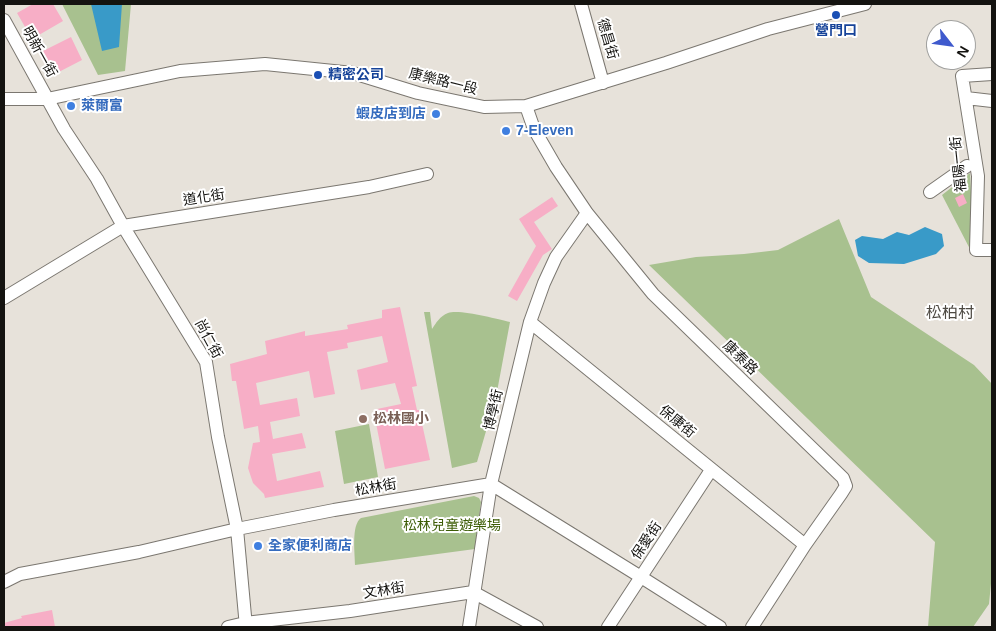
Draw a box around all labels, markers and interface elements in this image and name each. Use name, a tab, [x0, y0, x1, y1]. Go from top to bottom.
marker: 營門口	[830, 9, 842, 21]
street label: 德昌街	[593, 16, 621, 62]
north arrow	[926, 20, 976, 70]
street label: 明新一街	[18, 23, 60, 81]
place label: 營門口	[815, 23, 857, 39]
text: N	[954, 44, 973, 60]
street label: 康樂路一段	[407, 65, 479, 99]
place label: 精密公司	[328, 67, 384, 83]
marker: 精密公司	[312, 69, 324, 81]
place label: 萊爾富	[81, 98, 123, 114]
marker: 萊爾富	[65, 100, 77, 112]
place label: 蝦皮店到店	[356, 106, 426, 122]
marker: 蝦皮店到店	[430, 108, 442, 120]
place label: 7-Eleven	[516, 123, 574, 139]
marker: 7-Eleven	[500, 125, 512, 137]
street label: 福陽一街	[948, 135, 970, 193]
street label: 道化街	[182, 186, 226, 210]
district label: 松柏村	[926, 304, 974, 324]
street label: 尚仁街	[191, 317, 225, 361]
street label: 康泰路	[719, 337, 761, 379]
street label: 博學街	[481, 388, 507, 432]
street label: 保康街	[655, 402, 699, 442]
place label: 松林國小	[373, 411, 429, 427]
marker: 松林國小	[357, 413, 369, 425]
street label: 松林街	[354, 476, 398, 500]
park label: 松林兒童遊樂場	[403, 518, 501, 534]
street label: 保愛街	[628, 519, 666, 563]
place label: 全家便利商店	[268, 538, 352, 554]
marker: 全家便利商店	[252, 540, 264, 552]
street label: 文林街	[362, 579, 406, 603]

